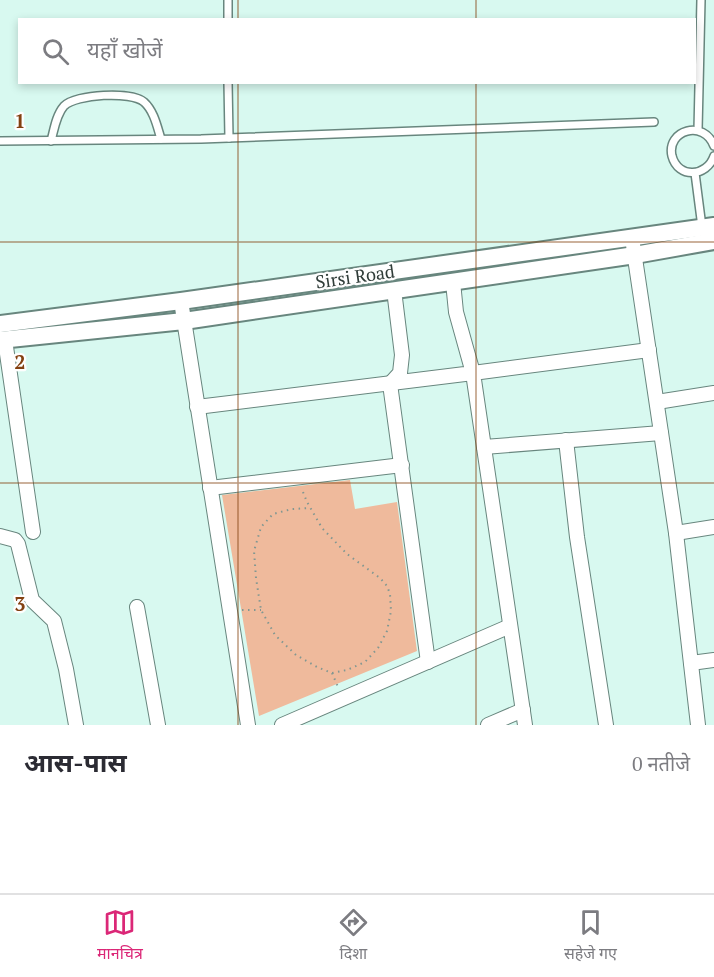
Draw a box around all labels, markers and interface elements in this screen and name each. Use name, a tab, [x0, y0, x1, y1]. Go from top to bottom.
search box	[18, 18, 696, 84]
icon: search	[39, 35, 72, 68]
text: यहाँ खोजें	[87, 35, 163, 64]
text: 1	[14, 107, 26, 134]
street label: Sirsi Road	[314, 259, 396, 293]
text: 2	[14, 348, 26, 375]
text: 3	[14, 590, 26, 617]
text: आस-पास	[24, 745, 127, 779]
text: 0 नतीजे	[632, 750, 690, 777]
tab: मानचित्र	[97, 906, 143, 966]
tab: दिशा	[337, 906, 370, 966]
tab: सहेजे गए	[564, 906, 617, 966]

